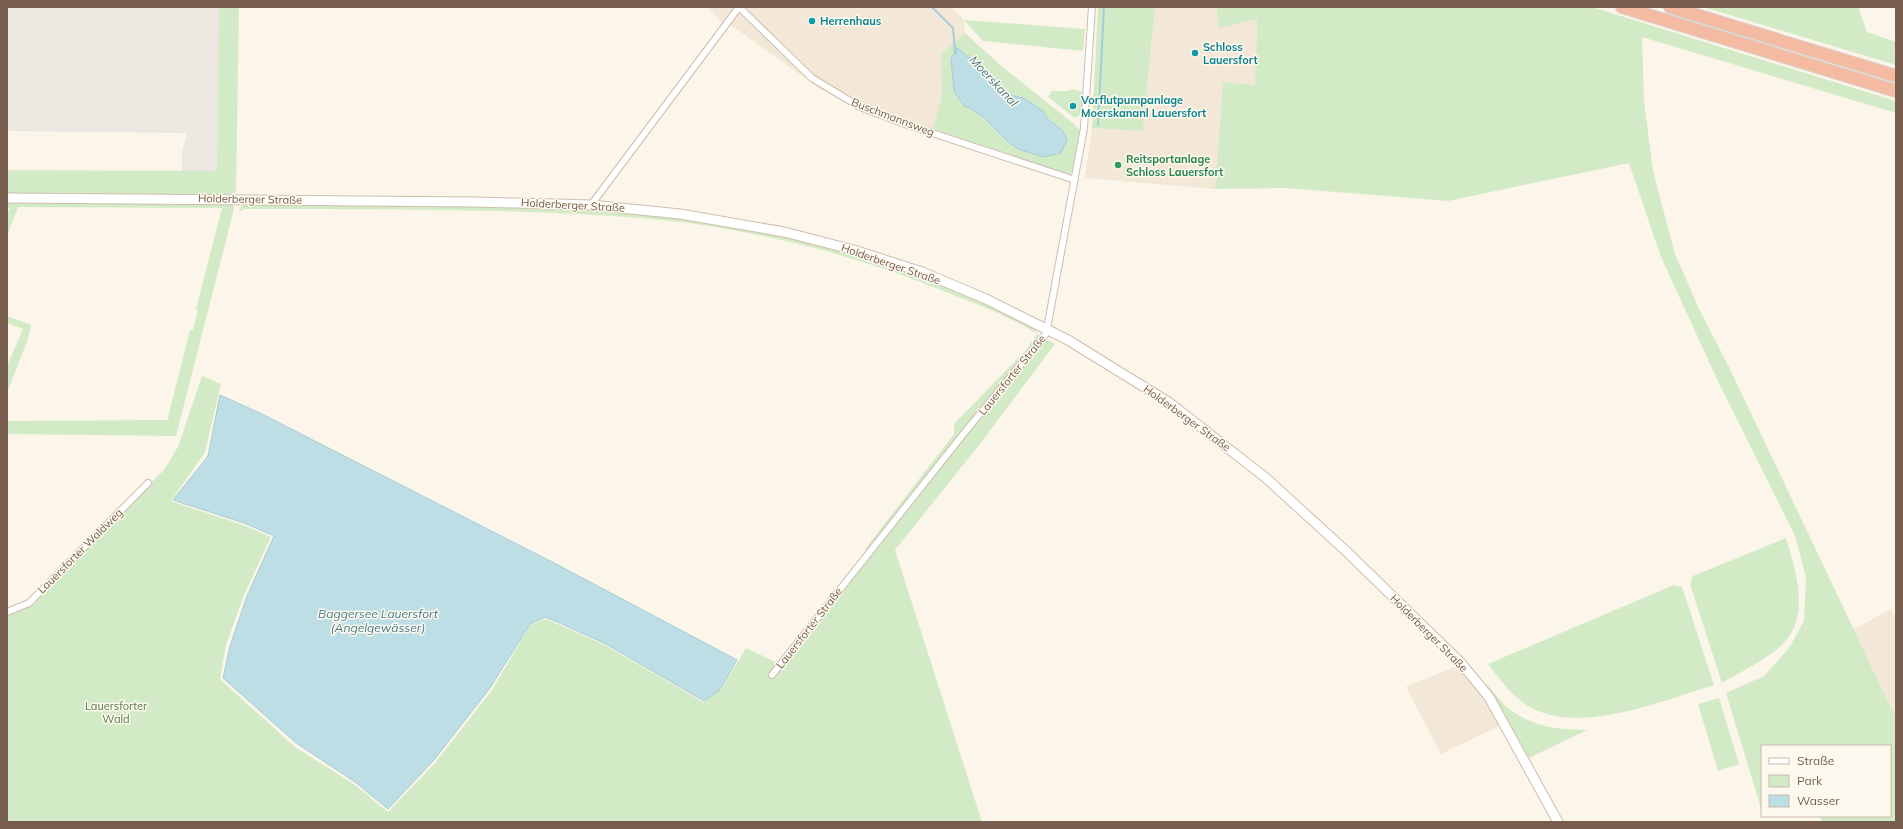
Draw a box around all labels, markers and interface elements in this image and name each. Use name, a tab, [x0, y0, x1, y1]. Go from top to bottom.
place label: Herrenhaus	[820, 14, 882, 28]
marker: Herrenhaus	[807, 16, 817, 26]
place label: Schloss Lauersfort	[1203, 40, 1258, 67]
marker: Schloss Lauersfort	[1190, 48, 1200, 58]
water label: Moerskanal	[967, 52, 1022, 110]
place label: Vorflutpumpanlage Moerskananl Lauersfort	[1080, 93, 1206, 120]
street label: Buschmannsweg	[850, 95, 936, 139]
marker: Vorflutpumpanlage Moerskananl Lauersfort	[1068, 101, 1078, 111]
place label: Reitsportanlage Schloss Lauersfort	[1126, 152, 1223, 179]
marker: Reitsportanlage Schloss Lauersfort	[1113, 160, 1123, 170]
street label: Holderberger Straße	[198, 191, 302, 207]
street label: Holderberger Straße	[521, 195, 625, 215]
street label: Holderberger Straße	[840, 240, 942, 288]
street label: Lauersforter Straße	[975, 332, 1049, 418]
street label: Holderberger Straße	[1141, 382, 1233, 454]
street label: Lauersforter Waldweg	[35, 506, 125, 596]
street label: Lauersforter Straße	[773, 585, 845, 671]
street label: Holderberger Straße	[1387, 591, 1471, 675]
water label: Baggersee Lauersfort (Angelgewässer)	[318, 606, 439, 635]
park label: Lauersforter Wald	[85, 699, 147, 726]
legend	[1761, 745, 1891, 817]
text: Straße	[1797, 753, 1834, 768]
text: Park	[1797, 773, 1823, 788]
text: Wasser	[1797, 793, 1840, 808]

